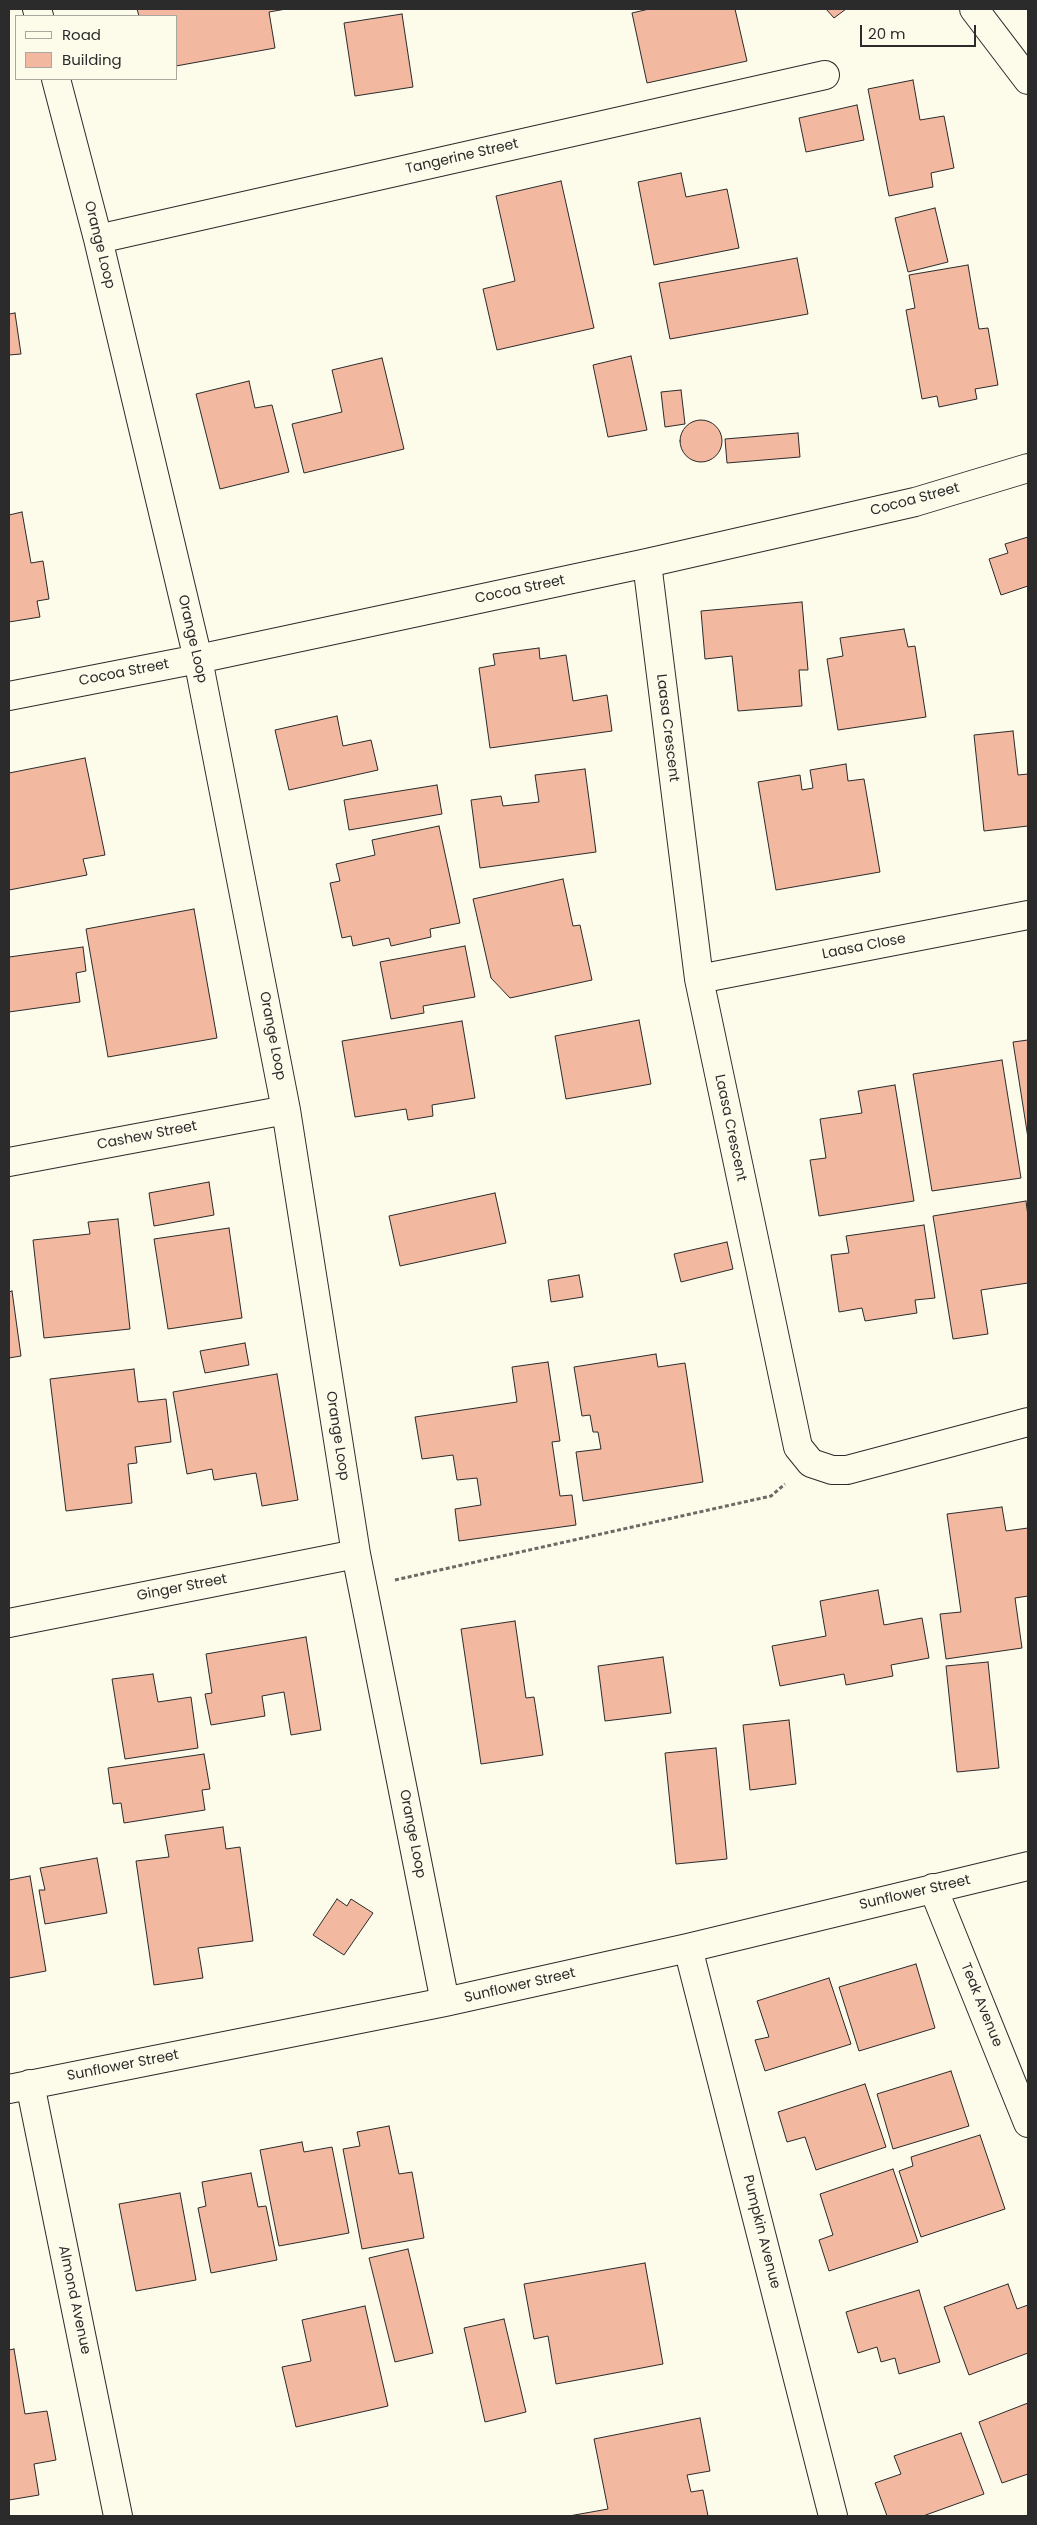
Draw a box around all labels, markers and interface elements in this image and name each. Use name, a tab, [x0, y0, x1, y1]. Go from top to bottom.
legend	[15, 15, 178, 80]
scale bar	[862, 15, 978, 47]
text: 20 m	[868, 23, 906, 44]
text: Road	[62, 24, 101, 45]
text: Building	[62, 49, 122, 70]
street label: Tangerine Street	[404, 136, 520, 178]
street label: Orange Loop	[80, 199, 118, 291]
street label: Cocoa Street	[869, 480, 961, 520]
street label: Cocoa Street	[474, 572, 566, 608]
street label: Orange Loop	[174, 593, 210, 685]
street label: Cocoa Street	[78, 656, 170, 690]
street label: Laasa Crescent	[652, 673, 682, 783]
street label: Laasa Close	[821, 931, 907, 963]
street label: Orange Loop	[255, 990, 289, 1082]
street label: Laasa Crescent	[710, 1073, 750, 1183]
street label: Cashew Street	[96, 1118, 198, 1154]
street label: Orange Loop	[322, 1390, 352, 1482]
street label: Ginger Street	[136, 1571, 228, 1605]
street label: Orange Loop	[395, 1788, 429, 1880]
street label: Sunflower Street	[858, 1872, 972, 1914]
street label: Teak Avenue	[956, 1960, 1006, 2050]
street label: Sunflower Street	[463, 1965, 577, 2007]
street label: Sunflower Street	[66, 2047, 180, 2085]
street label: Pumpkin Avenue	[739, 2173, 783, 2291]
street label: Almond Avenue	[54, 2244, 94, 2356]

